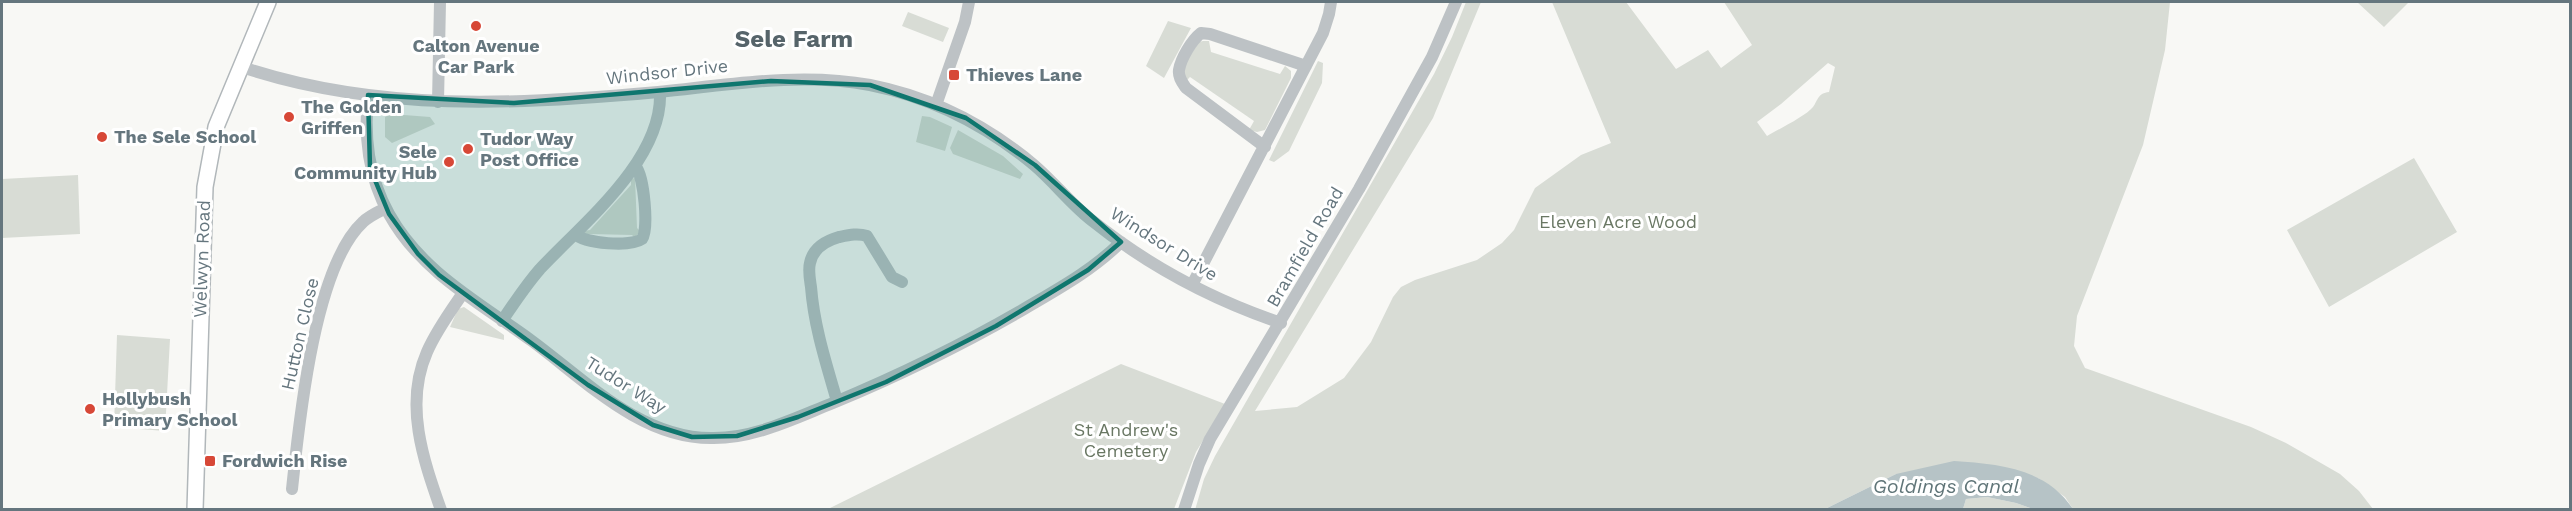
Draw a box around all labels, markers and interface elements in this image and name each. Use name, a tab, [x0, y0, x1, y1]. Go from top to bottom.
marker: Calton Avenue Car Park	[469, 19, 483, 33]
district label: Sele Farm	[735, 25, 853, 53]
place label: Calton Avenue Car Park	[412, 35, 540, 77]
street label: Windsor Drive	[605, 55, 729, 88]
place label: Thieves Lane	[966, 64, 1082, 85]
marker: Thieves Lane	[947, 68, 961, 82]
place label: The Golden Griffen	[301, 96, 402, 138]
marker: The Golden Griffen	[282, 110, 296, 124]
place label: The Sele School	[114, 126, 256, 147]
place label: Tudor Way Post Office	[480, 128, 579, 170]
marker: The Sele School	[95, 130, 109, 144]
place label: Sele Community Hub	[294, 141, 437, 183]
marker: Tudor Way Post Office	[461, 142, 475, 156]
marker: Sele Community Hub	[442, 155, 456, 169]
street label: Bramfield Road	[1262, 183, 1347, 311]
street label: Welwyn Road	[189, 200, 214, 318]
street label: Windsor Drive	[1107, 202, 1222, 285]
park label: Eleven Acre Wood	[1539, 211, 1697, 232]
street label: Hutton Close	[276, 276, 323, 392]
street label: Tudor Way	[582, 352, 671, 418]
place label: Hollybush Primary School	[102, 388, 238, 430]
marker: Hollybush Primary School	[83, 402, 97, 416]
park label: St Andrew's Cemetery	[1074, 419, 1178, 461]
place label: Fordwich Rise	[222, 450, 347, 471]
marker: Fordwich Rise	[203, 454, 217, 468]
water label: Goldings Canal	[1873, 474, 2019, 498]

